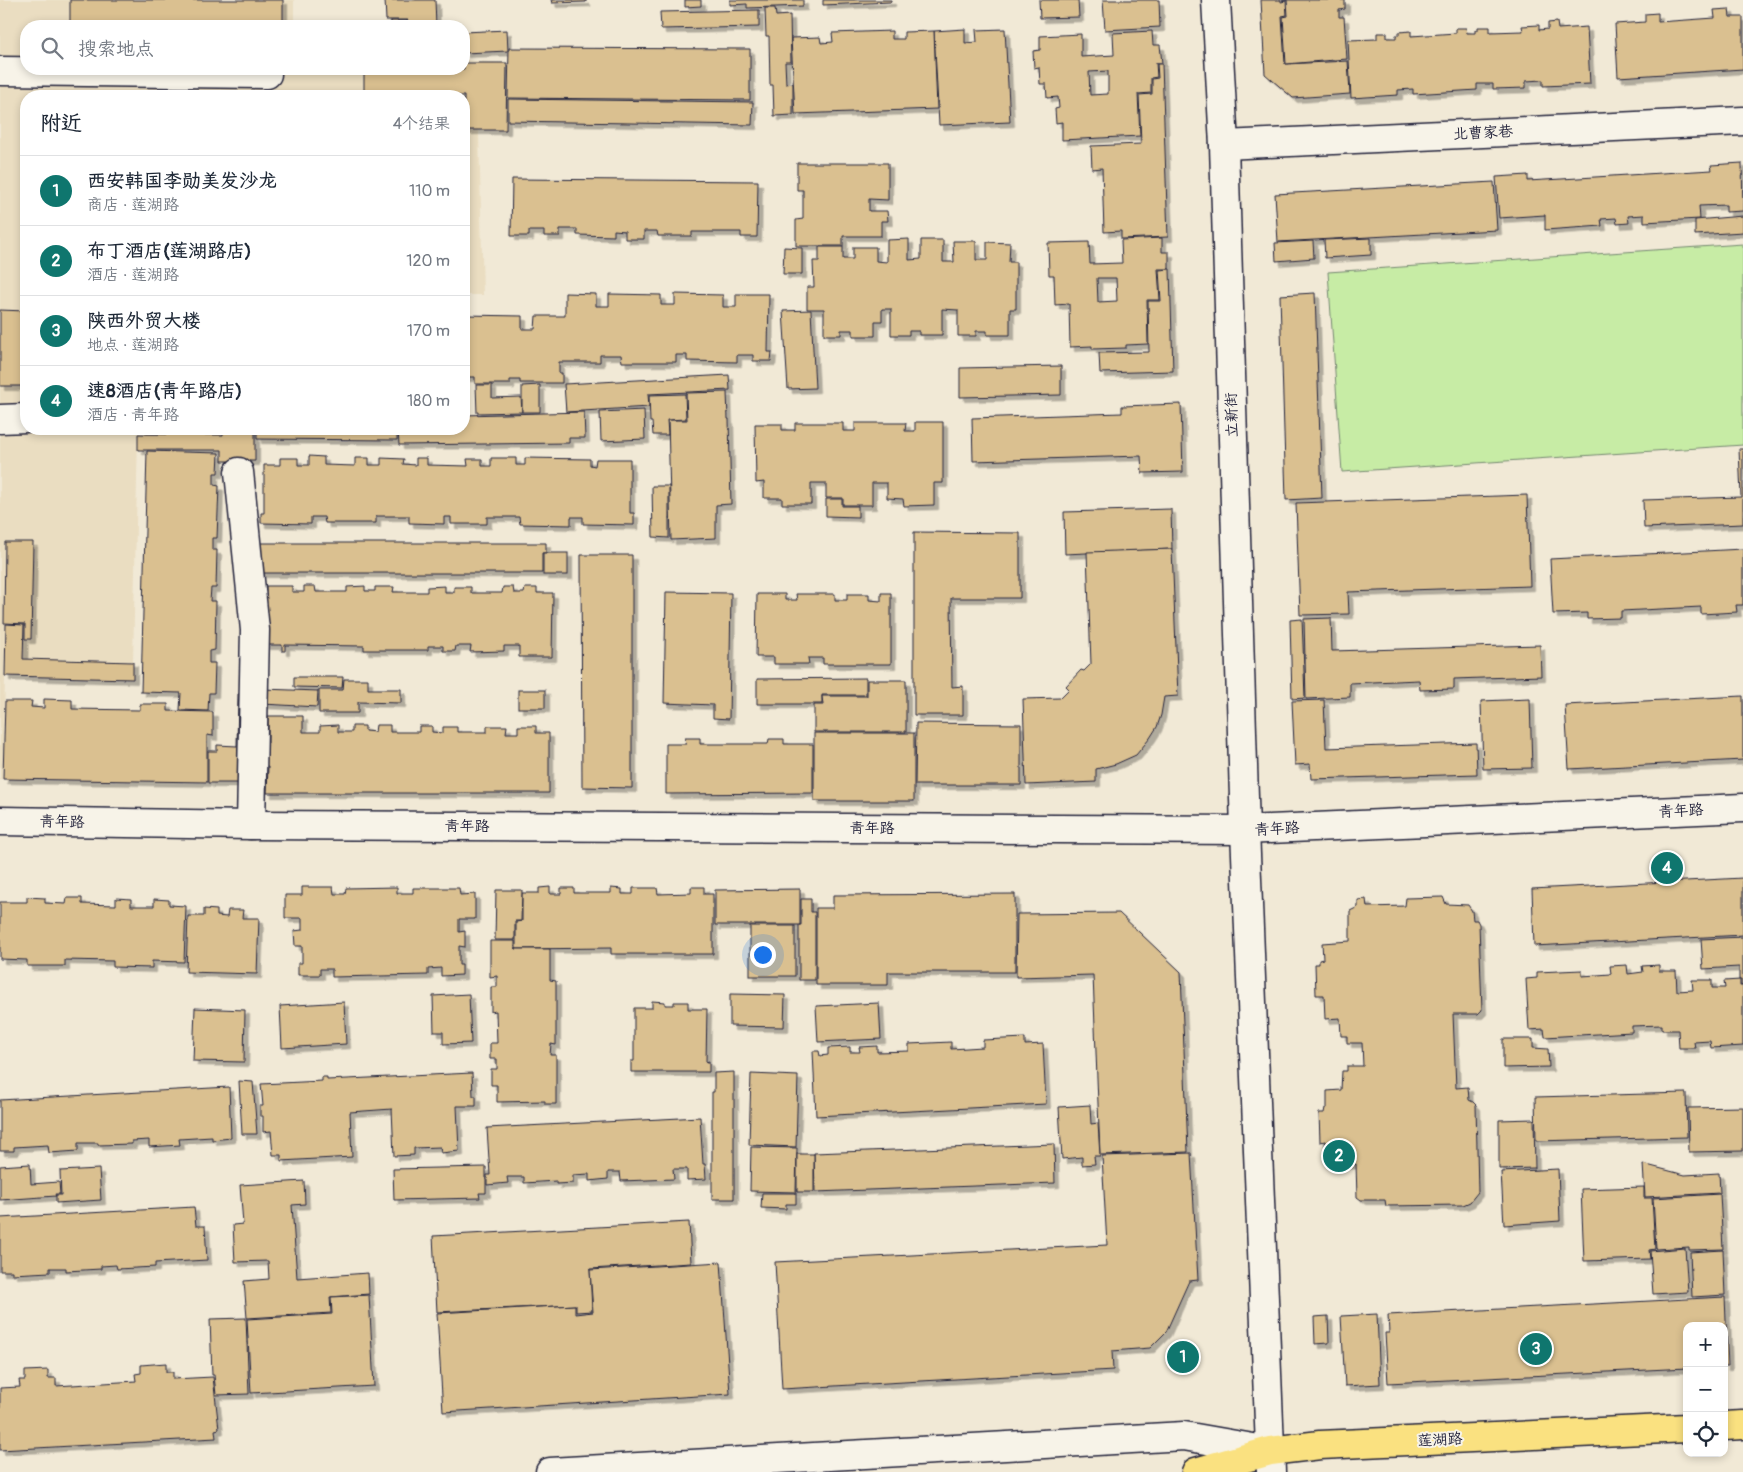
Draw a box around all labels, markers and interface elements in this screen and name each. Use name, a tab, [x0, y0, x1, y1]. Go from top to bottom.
search box	[20, 20, 470, 75]
icon: search	[38, 34, 66, 62]
text: 搜索地点	[78, 37, 154, 61]
text: 附近	[40, 110, 82, 137]
text: 4个结果	[393, 114, 450, 134]
street label: 北曹家巷	[1453, 122, 1513, 144]
text: 西安韩国李勋美发沙龙	[87, 169, 277, 193]
text: 1	[53, 181, 59, 201]
text: 110 m	[409, 181, 450, 201]
text: 商店 · 莲湖路	[87, 195, 179, 215]
text: 布丁酒店(莲湖路店)	[87, 239, 252, 263]
text: 2	[52, 251, 60, 271]
text: 120 m	[406, 251, 450, 271]
text: 酒店 · 莲湖路	[87, 265, 179, 285]
text: 陕西外贸大楼	[87, 309, 201, 333]
text: 3	[52, 321, 60, 341]
text: 170 m	[407, 321, 450, 341]
text: 地点 · 莲湖路	[87, 335, 179, 355]
text: 速8酒店(青年路店)	[87, 379, 242, 403]
text: 4	[51, 391, 61, 411]
text: 180 m	[407, 391, 450, 411]
street label: 立新街	[1222, 392, 1242, 438]
text: 酒店 · 青年路	[87, 405, 179, 425]
street label: 青年路	[1658, 800, 1704, 822]
street label: 青年路	[39, 812, 85, 832]
street label: 青年路	[444, 817, 490, 836]
street label: 青年路	[1254, 818, 1300, 840]
street label: 青年路	[849, 819, 895, 838]
pin: 4	[1651, 849, 1683, 887]
your location	[750, 942, 776, 968]
pin: 2	[1323, 1137, 1355, 1175]
map controls	[1683, 1322, 1728, 1457]
button: +	[1683, 1322, 1728, 1367]
pin: 3	[1520, 1330, 1552, 1368]
pin: 1	[1167, 1338, 1199, 1376]
button: −	[1683, 1367, 1728, 1412]
button: locate	[1683, 1412, 1728, 1457]
street label: 莲湖路	[1417, 1429, 1463, 1451]

